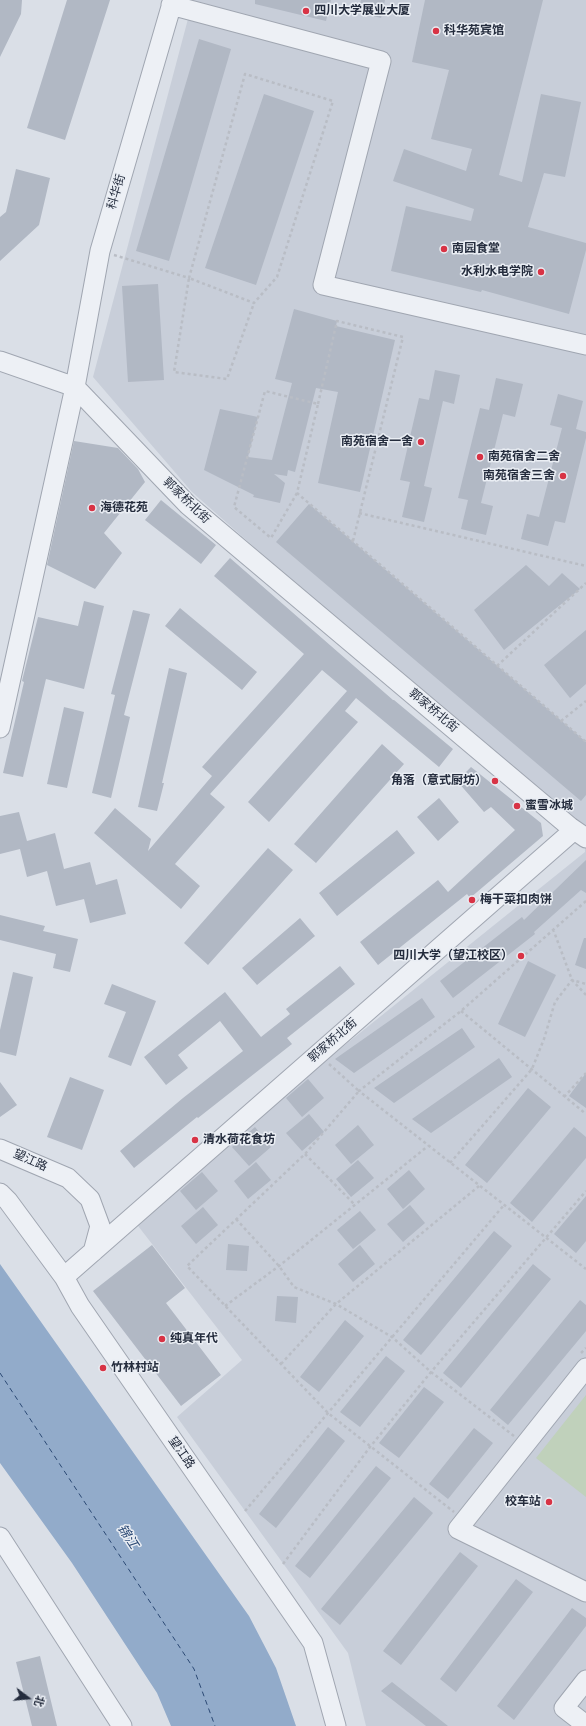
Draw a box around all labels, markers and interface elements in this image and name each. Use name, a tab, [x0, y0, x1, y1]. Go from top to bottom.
place label: 四川大学展业大厦	[314, 4, 410, 18]
marker: 四川大学展业大厦	[301, 6, 311, 16]
place label: 科华苑宾馆	[444, 24, 504, 38]
marker: 科华苑宾馆	[431, 26, 441, 36]
street label: 科华街	[105, 173, 129, 211]
place label: 南园食堂	[452, 242, 500, 256]
marker: 南园食堂	[439, 244, 449, 254]
place label: 水利水电学院	[461, 265, 533, 279]
marker: 水利水电学院	[536, 267, 546, 277]
place label: 南苑宿舍一舍	[341, 435, 413, 449]
marker: 南苑宿舍一舍	[416, 437, 426, 447]
place label: 南苑宿舍二舍	[488, 450, 560, 464]
marker: 南苑宿舍二舍	[475, 452, 485, 462]
place label: 南苑宿舍三舍	[483, 469, 555, 483]
marker: 南苑宿舍三舍	[558, 471, 568, 481]
street label: 郭家桥北街	[159, 475, 213, 527]
place label: 海德花苑	[100, 501, 148, 515]
marker: 海德花苑	[87, 503, 97, 513]
street label: 郭家桥北街	[405, 686, 461, 736]
place label: 角落（意式厨坊）	[391, 774, 487, 788]
marker: 角落（意式厨坊）	[490, 776, 500, 786]
place label: 蜜雪冰城	[525, 799, 573, 813]
marker: 蜜雪冰城	[512, 801, 522, 811]
place label: 梅干菜扣肉饼	[480, 893, 552, 907]
marker: 梅干菜扣肉饼	[467, 895, 477, 905]
place label: 四川大学（望江校区）	[393, 949, 513, 963]
marker: 四川大学（望江校区）	[516, 951, 526, 961]
street label: 郭家桥北街	[306, 1016, 360, 1066]
place label: 清水荷花食坊	[203, 1133, 275, 1147]
marker: 清水荷花食坊	[190, 1135, 200, 1145]
street label: 望江路	[11, 1147, 49, 1175]
place label: 纯真年代	[170, 1332, 218, 1346]
marker: 纯真年代	[157, 1334, 167, 1344]
place label: 竹林村站	[111, 1361, 159, 1375]
marker: 竹林村站	[98, 1363, 108, 1373]
street label: 望江路	[165, 1434, 197, 1472]
place label: 校车站	[505, 1495, 541, 1509]
marker: 校车站	[544, 1497, 554, 1507]
water label: 锦江	[113, 1522, 141, 1552]
north arrow	[8, 1678, 48, 1718]
text: 北	[30, 1694, 49, 1709]

